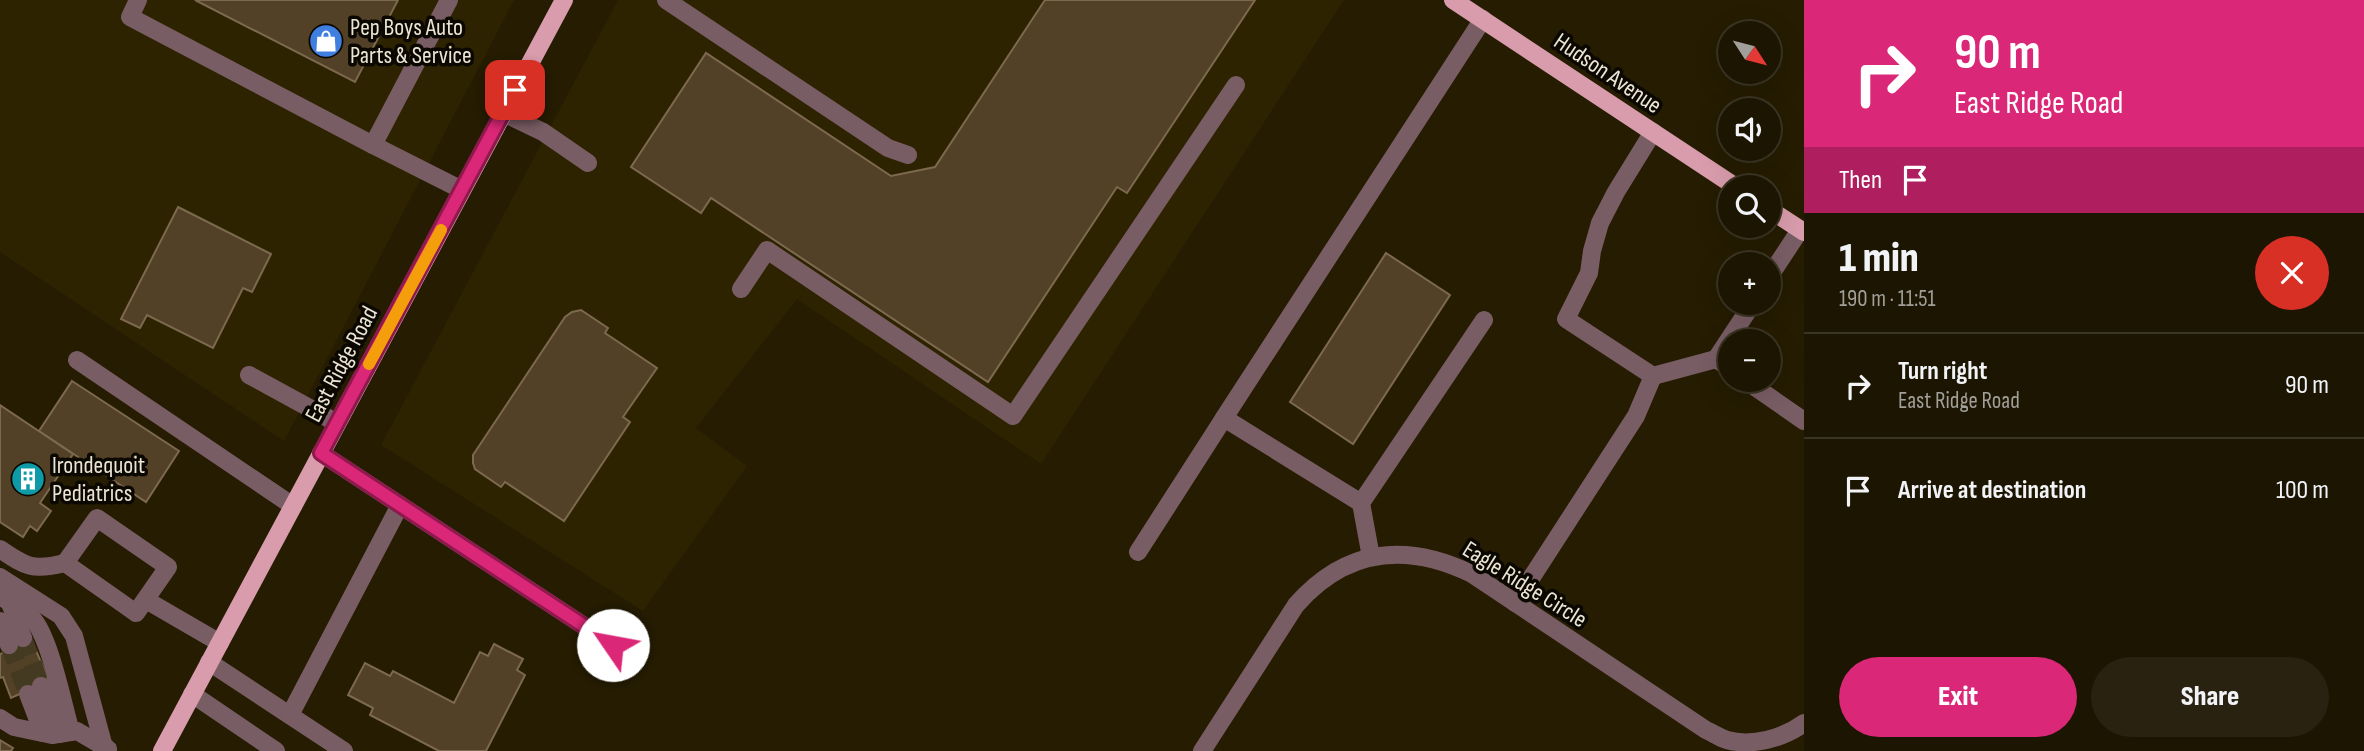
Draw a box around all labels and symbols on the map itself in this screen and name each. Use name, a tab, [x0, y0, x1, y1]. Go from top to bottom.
place label: Pep Boys Auto Parts & Service	[350, 13, 472, 70]
north arrow	[1718, 21, 1782, 84]
shop icon: Pep Boys Auto Parts & Service	[307, 22, 345, 60]
street label: Hudson Avenue	[1548, 27, 1667, 120]
pin	[485, 60, 545, 120]
street label: East Ridge Road	[299, 301, 384, 427]
place label: Irondequoit Pediatrics	[52, 451, 145, 508]
building icon: Irondequoit Pediatrics	[9, 460, 47, 498]
street label: Eagle Ridge Circle	[1457, 535, 1592, 634]
position arrow	[576, 608, 650, 682]

